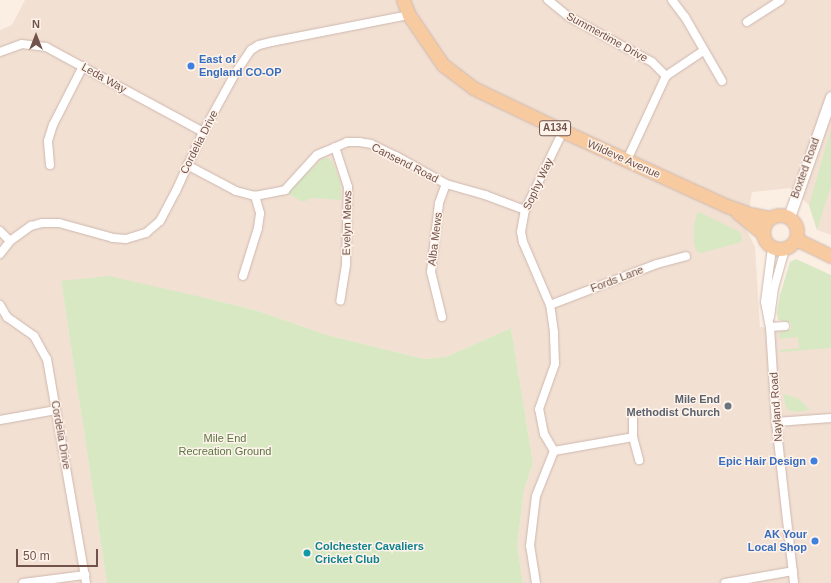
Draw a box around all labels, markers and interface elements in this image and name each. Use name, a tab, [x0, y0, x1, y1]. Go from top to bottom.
street label: Summertime Drive	[564, 9, 650, 65]
north arrow	[16, 16, 56, 56]
text: N	[32, 18, 40, 30]
place label: East of England CO-OP	[199, 53, 282, 79]
street label: Leda Way	[79, 60, 129, 96]
marker: East of England CO-OP	[186, 61, 196, 71]
street label: Cordelia Drive	[177, 108, 221, 176]
road number: A134	[539, 120, 571, 136]
street label: Boxted Road	[788, 136, 822, 200]
street label: Wildeve Avenue	[585, 137, 663, 181]
street label: Cansend Road	[369, 140, 441, 186]
street label: Sophy Way	[520, 156, 556, 212]
street label: Evelyn Mews	[340, 190, 354, 256]
street label: Alba Mews	[425, 211, 445, 267]
street label: Fords Lane	[589, 263, 645, 295]
street label: Nayland Road	[767, 372, 785, 442]
place label: Mile End Methodist Church	[627, 393, 720, 419]
street label: Cordelia Drive	[48, 400, 74, 470]
marker: Mile End Methodist Church	[723, 401, 733, 411]
park label: Mile End Recreation Ground	[179, 432, 271, 458]
place label: Epic Hair Design	[719, 454, 806, 468]
marker: Epic Hair Design	[809, 456, 819, 466]
place label: AK Your Local Shop	[748, 528, 807, 554]
marker: AK Your Local Shop	[810, 536, 820, 546]
place label: Colchester Cavaliers Cricket Club	[315, 540, 424, 566]
scale bar	[18, 541, 100, 567]
marker: Colchester Cavaliers Cricket Club	[302, 548, 312, 558]
text: 50 m	[23, 549, 50, 563]

